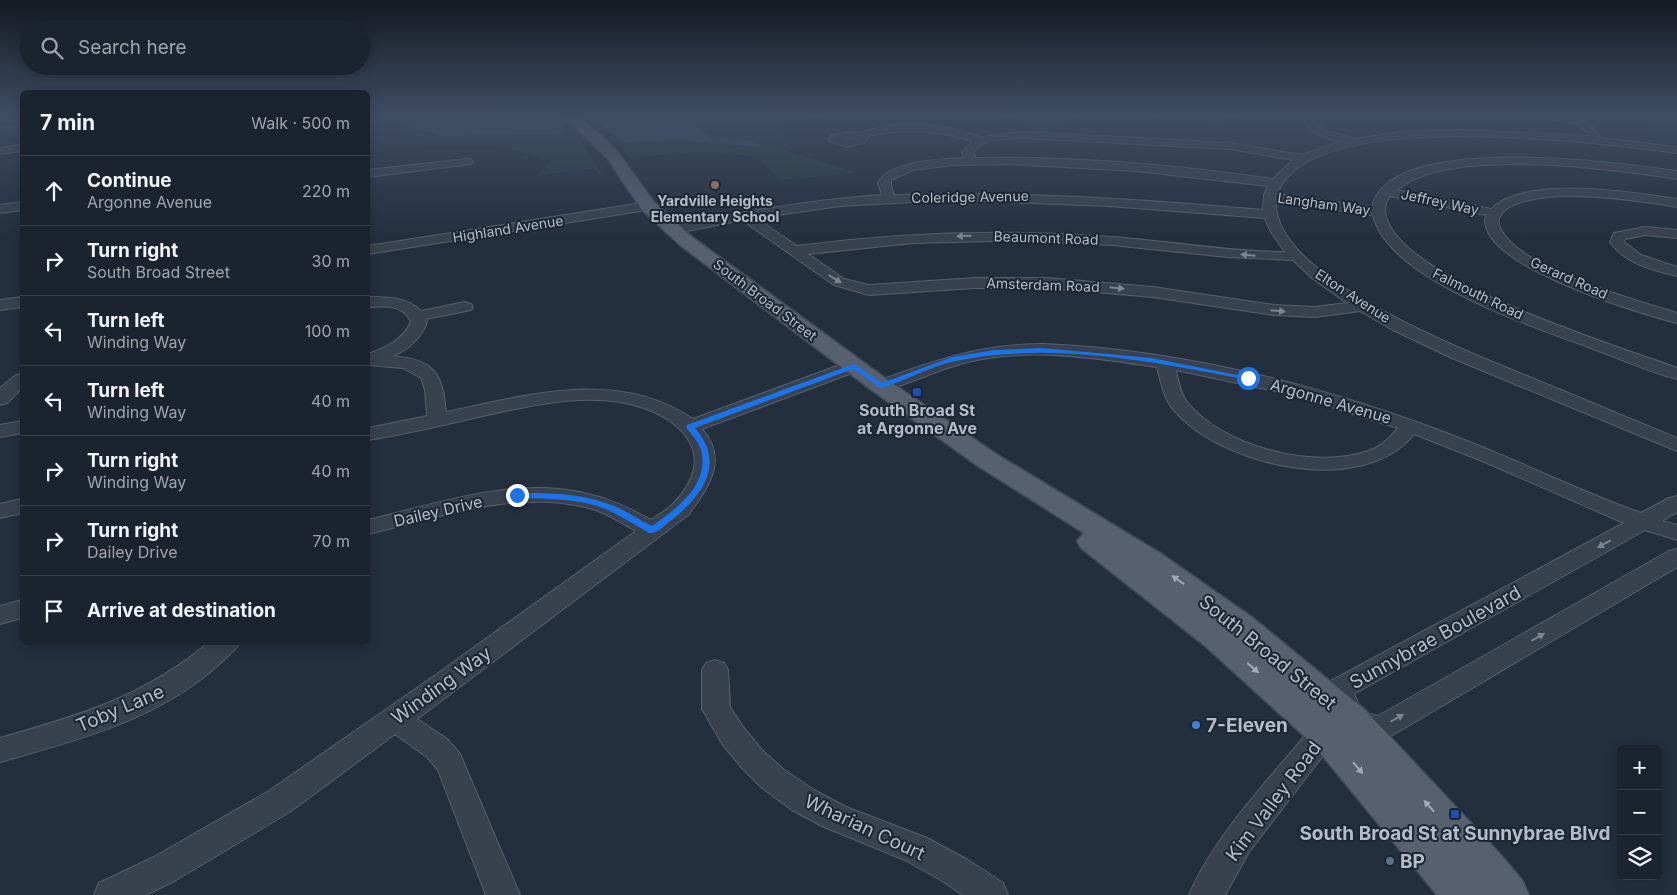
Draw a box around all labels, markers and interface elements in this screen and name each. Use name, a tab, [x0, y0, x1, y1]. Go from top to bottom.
search box	[20, 20, 370, 75]
icon: search	[38, 34, 66, 62]
text: Search here	[78, 36, 187, 59]
text: 7 min	[40, 110, 95, 135]
text: Walk · 500 m	[251, 113, 350, 133]
text: Continue	[87, 169, 172, 192]
icon: ahead	[40, 177, 68, 205]
marker: Yardville Heights Elementary School	[709, 179, 721, 191]
text: 220 m	[302, 181, 350, 201]
street label: Jeffrey Way	[1400, 185, 1481, 218]
street label: Coleridge Avenue	[911, 187, 1029, 206]
street label: Langham Way	[1277, 189, 1372, 218]
text: Argonne Avenue	[87, 192, 212, 212]
place label: Yardville Heights Elementary School	[651, 192, 779, 225]
street label: Highland Avenue	[451, 211, 565, 246]
street label: Beaumont Road	[993, 227, 1099, 248]
one-way arrow	[956, 232, 972, 240]
text: Turn right	[87, 239, 178, 262]
icon: right	[40, 247, 68, 275]
text: 30 m	[312, 251, 350, 271]
one-way arrow	[1240, 251, 1256, 259]
street label: Gerard Road	[1528, 253, 1611, 302]
street label: South Broad Street	[710, 255, 821, 344]
text: South Broad Street	[87, 262, 230, 282]
street label: Falmouth Road	[1430, 264, 1526, 323]
street label: Elton Avenue	[1312, 265, 1394, 326]
one-way arrow	[829, 274, 842, 284]
street label: Amsterdam Road	[986, 274, 1100, 295]
one-way arrow	[1110, 284, 1126, 292]
one-way arrow	[1271, 307, 1287, 315]
text: Turn left	[87, 309, 165, 332]
icon: left	[40, 317, 68, 345]
text: 100 m	[305, 321, 350, 341]
text: Winding Way	[87, 332, 186, 352]
route start	[1237, 367, 1260, 390]
street label: Argonne Avenue	[1268, 374, 1394, 428]
text: Turn left	[87, 379, 165, 402]
marker: South Broad St at Argonne Ave	[911, 386, 923, 398]
icon: left	[40, 387, 68, 415]
text: 40 m	[311, 391, 350, 411]
place label: South Broad St at Argonne Ave	[857, 400, 977, 438]
text: Winding Way	[87, 402, 186, 422]
text: Turn right	[87, 449, 178, 472]
icon: right	[40, 457, 68, 485]
text: 40 m	[311, 461, 350, 481]
text: Winding Way	[87, 472, 186, 492]
route end	[506, 484, 529, 507]
street label: Dailey Drive	[392, 491, 484, 531]
text: Turn right	[87, 519, 178, 542]
icon: right	[40, 527, 68, 555]
text: 70 m	[313, 531, 350, 551]
one-way arrow	[1597, 539, 1610, 548]
text: Dailey Drive	[87, 542, 178, 562]
one-way arrow	[1172, 575, 1185, 585]
street label: Sunnybrae Boulevard	[1346, 581, 1525, 694]
street label: South Broad Street	[1194, 590, 1341, 715]
icon: arrive	[40, 597, 68, 625]
text: Arrive at destination	[87, 599, 276, 622]
one-way arrow	[1530, 633, 1545, 641]
street label: Winding Way	[387, 641, 496, 729]
one-way arrow	[1247, 662, 1260, 673]
street label: Toby Lane	[73, 680, 168, 737]
place label: 7-Eleven	[1206, 714, 1288, 737]
one-way arrow	[1391, 714, 1404, 723]
marker: 7-Eleven	[1190, 719, 1202, 731]
street label: Kim Valley Road	[1221, 737, 1326, 866]
map controls	[1617, 745, 1662, 880]
button: +	[1617, 745, 1662, 790]
one-way arrow	[1352, 762, 1363, 775]
street label: Wharian Court	[801, 790, 929, 865]
button: −	[1617, 790, 1662, 835]
one-way arrow	[1423, 800, 1435, 812]
marker: South Broad St at Sunnybrae Blvd	[1449, 808, 1461, 820]
place label: South Broad St at Sunnybrae Blvd	[1299, 822, 1611, 845]
button: layers	[1617, 835, 1662, 880]
place label: BP	[1400, 850, 1425, 873]
marker: BP	[1384, 855, 1396, 867]

